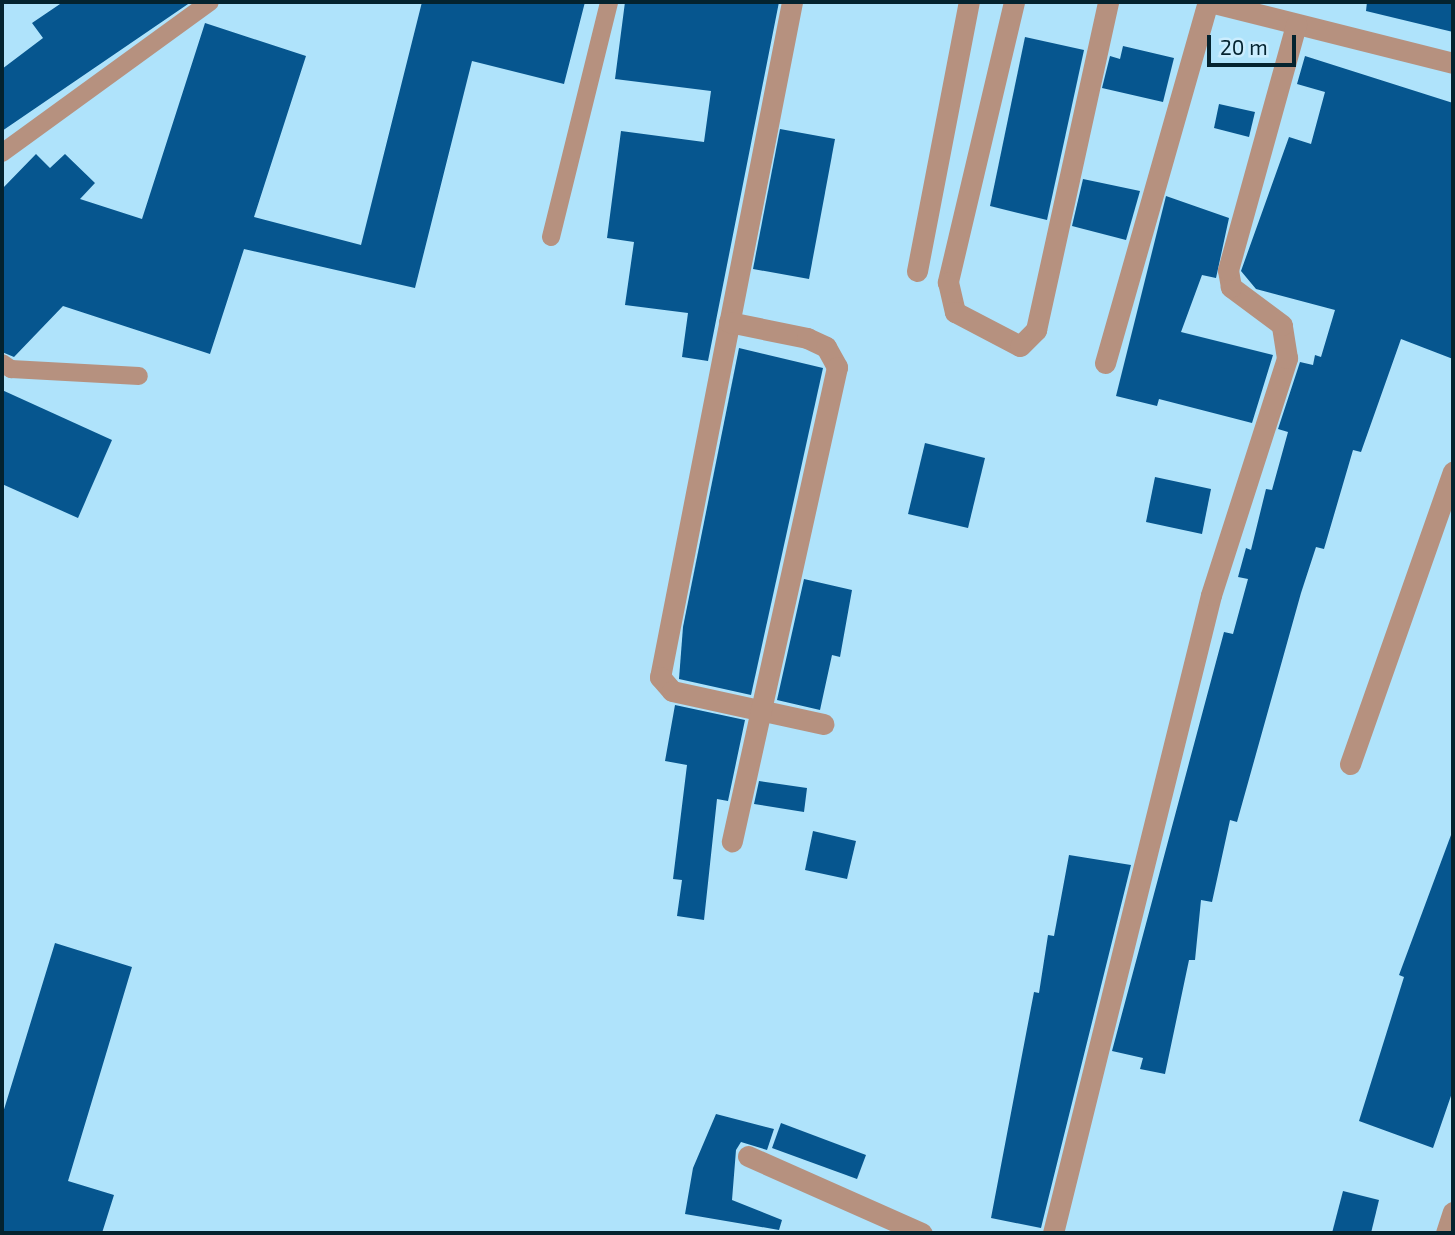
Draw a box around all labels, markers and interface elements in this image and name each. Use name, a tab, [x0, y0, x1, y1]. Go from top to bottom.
scale bar	[1210, 21, 1299, 65]
text: 20 m	[1220, 34, 1268, 59]

